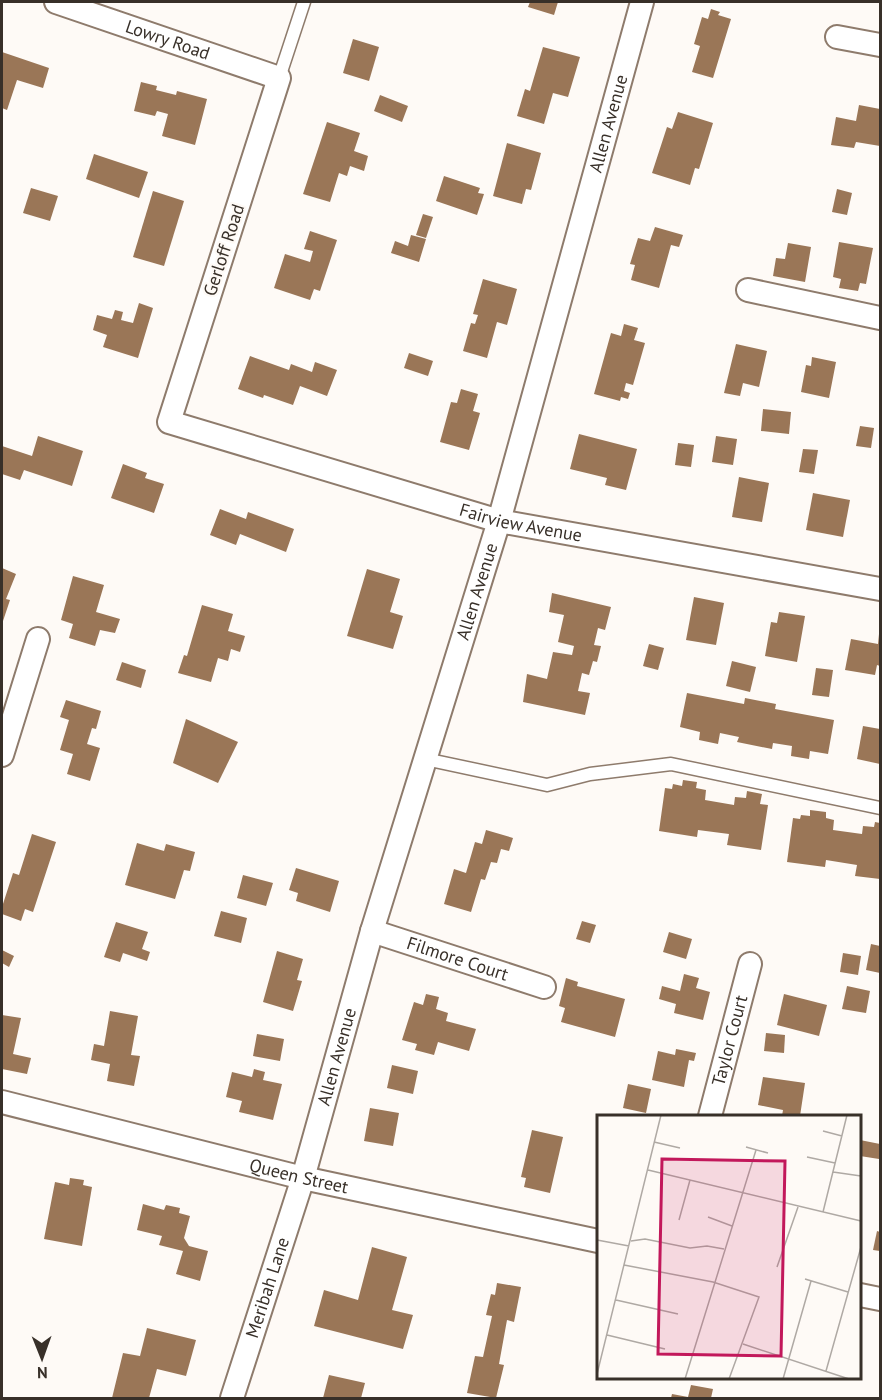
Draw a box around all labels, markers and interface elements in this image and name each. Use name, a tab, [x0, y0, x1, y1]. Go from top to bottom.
street label: Lowry Road	[123, 15, 213, 65]
street label: Allen Avenue	[584, 72, 632, 175]
street label: Gerloff Road	[198, 201, 249, 299]
street label: Fairview Avenue	[457, 498, 584, 547]
street label: Allen Avenue	[451, 540, 503, 643]
street label: Filmore Court	[404, 931, 511, 986]
street label: Taylor Court	[706, 992, 752, 1088]
street label: Allen Avenue	[312, 1005, 361, 1108]
inset map	[597, 1115, 861, 1379]
street label: Queen Street	[247, 1153, 350, 1198]
street label: Meribah Lane	[240, 1234, 294, 1341]
north arrow	[12, 1328, 72, 1388]
text: N	[37, 1363, 48, 1383]

